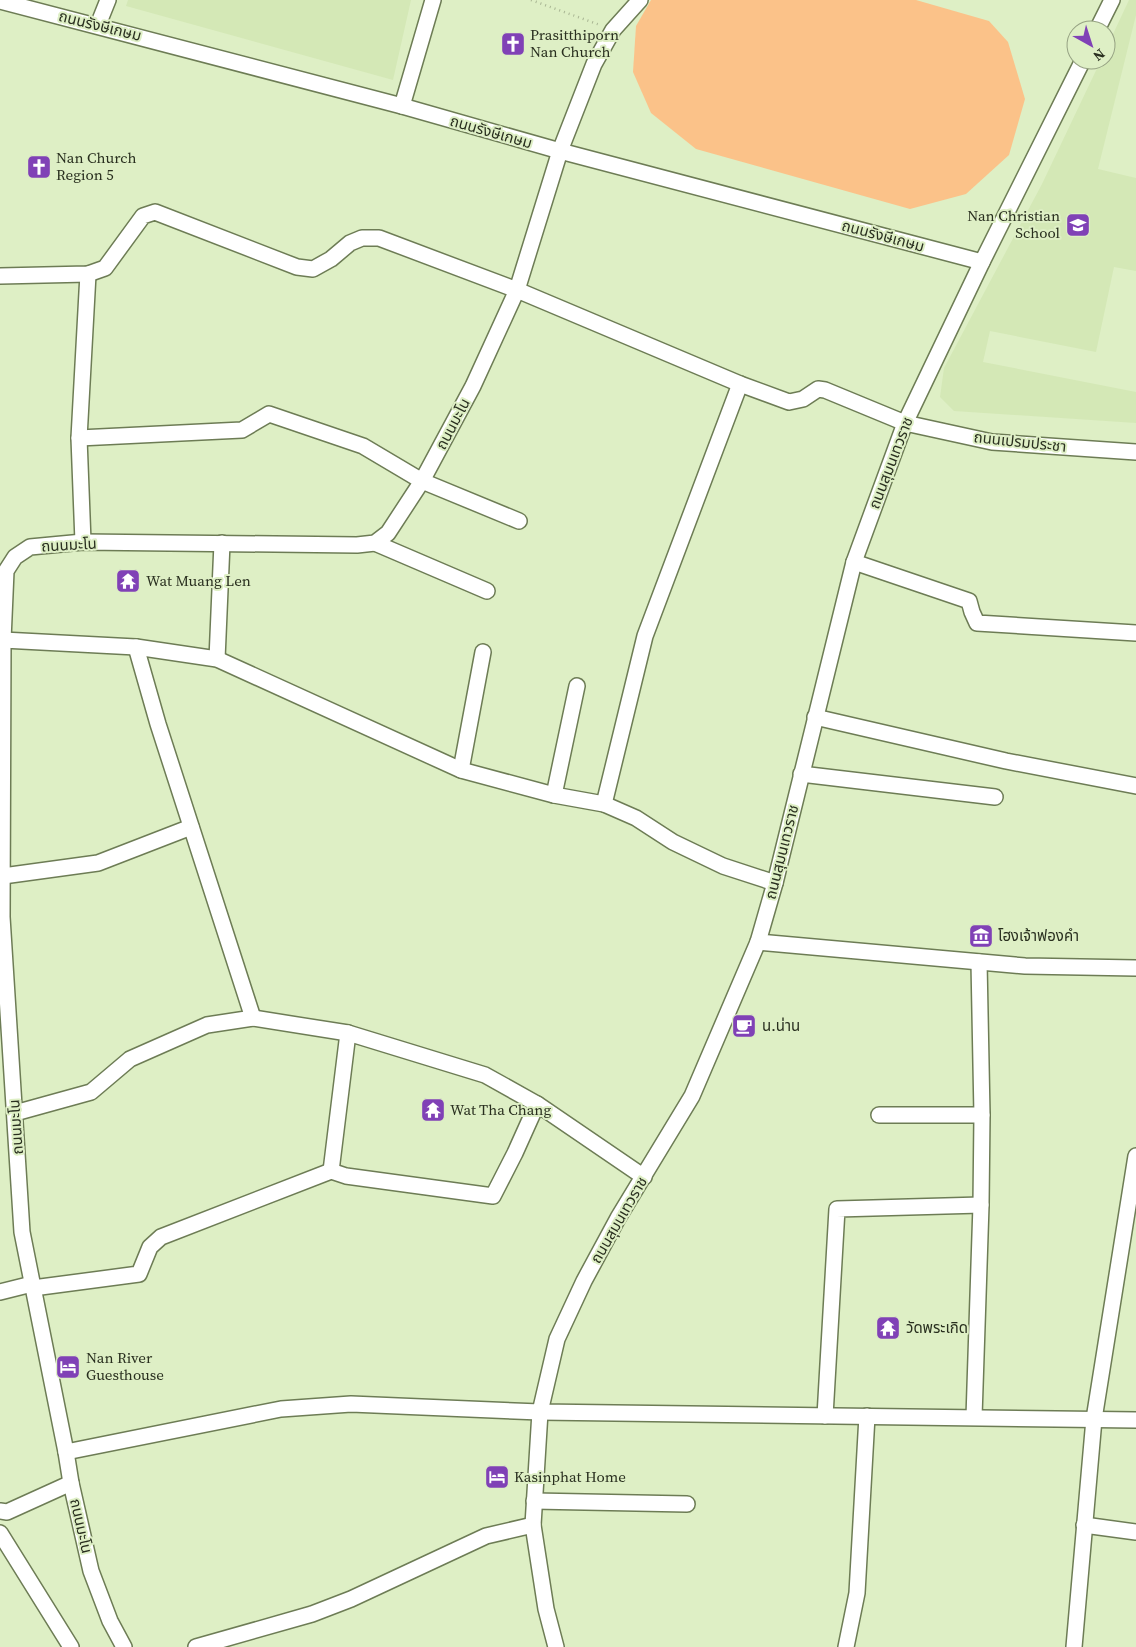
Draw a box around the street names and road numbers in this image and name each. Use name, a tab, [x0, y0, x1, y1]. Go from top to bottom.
street label: ถนนรังษีเกษม	[57, 5, 144, 46]
street label: ถนนรังษีเกษม	[448, 110, 535, 153]
street label: ถนนรังษีเกษม	[840, 214, 927, 257]
street label: ถนนมะโน	[430, 394, 475, 453]
street label: ถนนสุมนเทวราช	[863, 414, 918, 512]
street label: ถนนเปรมประชา	[973, 426, 1067, 457]
street label: ถนนมะโน	[41, 533, 97, 556]
street label: ถนนสุมนเทวราช	[760, 802, 803, 901]
street label: ถนนมะโน	[3, 1099, 28, 1155]
street label: ถนนสุมนเทวราช	[585, 1172, 652, 1267]
street label: ถนนมะโน	[65, 1497, 98, 1555]

